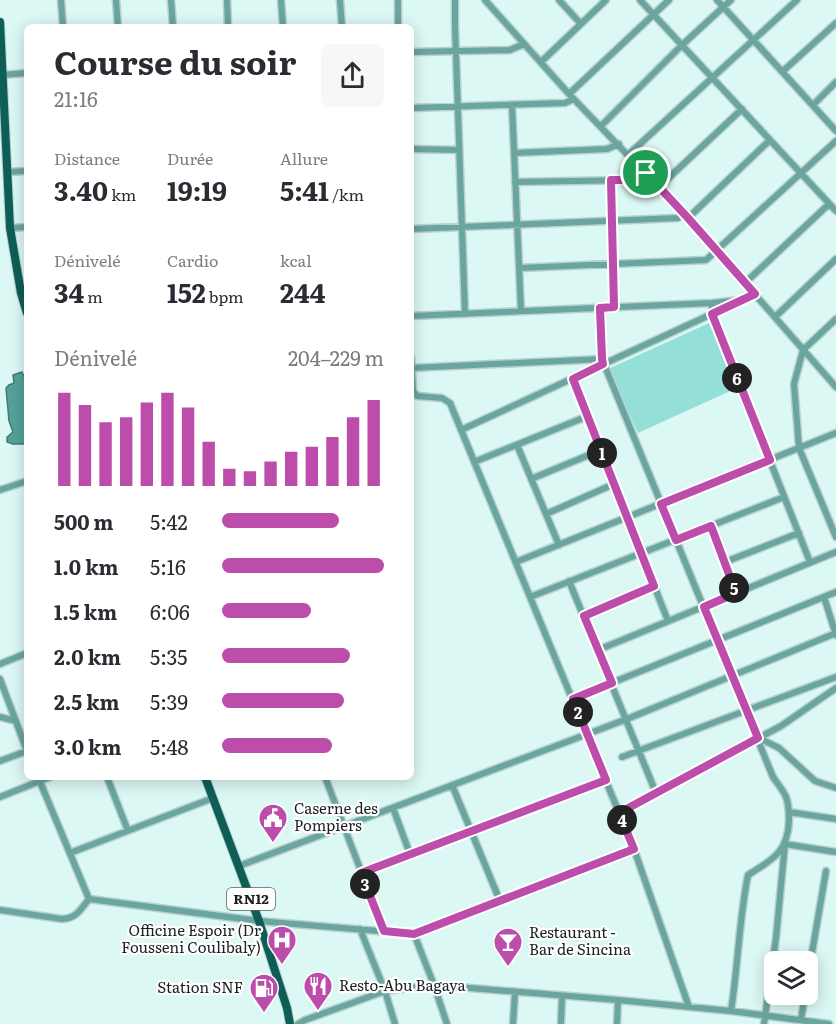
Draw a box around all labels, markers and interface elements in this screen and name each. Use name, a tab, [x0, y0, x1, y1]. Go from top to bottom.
text: Course du soir	[54, 36, 296, 85]
button: share	[321, 44, 384, 107]
text: 21:16	[54, 83, 98, 113]
text: Distance	[54, 146, 120, 170]
text: Durée	[167, 146, 213, 170]
text: Allure	[280, 146, 328, 170]
pin	[620, 147, 671, 198]
icon: arrive	[629, 156, 662, 189]
text: 3.40	[54, 170, 108, 209]
text: 19:19	[167, 170, 227, 209]
text: 5:41	[280, 170, 329, 209]
text: km	[108, 182, 136, 206]
text: /km	[329, 182, 364, 206]
text: Dénivelé	[54, 248, 120, 272]
text: Cardio	[167, 248, 218, 272]
text: kcal	[280, 248, 312, 272]
text: 34	[54, 272, 84, 311]
text: 152	[167, 272, 206, 311]
text: 244	[280, 272, 325, 311]
text: m	[84, 284, 103, 308]
text: bpm	[206, 284, 244, 308]
text: Dénivelé	[54, 342, 137, 372]
text: 204–229 m	[288, 342, 384, 372]
pin: 6	[722, 363, 752, 393]
text: 6	[732, 366, 742, 390]
pin: 1	[587, 438, 617, 468]
text: 1	[599, 441, 605, 465]
text: 500 m	[54, 506, 113, 536]
text: 5:42	[150, 506, 188, 536]
text: 1.0 km	[54, 551, 119, 581]
text: 5:16	[150, 551, 186, 581]
pin: 5	[719, 573, 749, 603]
text: 5	[730, 576, 738, 600]
text: 1.5 km	[54, 596, 117, 626]
text: 6:06	[150, 596, 190, 626]
text: 2.0 km	[54, 641, 121, 671]
text: 5:35	[150, 641, 188, 671]
text: 2.5 km	[54, 686, 120, 716]
text: 5:39	[150, 686, 188, 716]
pin: 2	[563, 697, 593, 727]
text: 2	[574, 700, 582, 724]
text: 3.0 km	[54, 731, 121, 761]
text: 5:48	[150, 731, 188, 761]
place label: Caserne des Pompiers	[294, 796, 378, 836]
public building icon: Caserne des Pompiers	[257, 802, 289, 844]
pin: 4	[607, 805, 637, 835]
text: 4	[617, 808, 627, 832]
pin: 3	[350, 869, 380, 899]
text: 3	[361, 872, 369, 896]
road number: RN12	[227, 888, 275, 910]
place label: Officine Espoir (Dr Fousseni Coulibaly)	[121, 918, 261, 958]
place label: Restaurant - Bar de Sincina	[529, 920, 632, 960]
hospital icon: Officine Espoir (Dr Fousseni Coulibaly)	[266, 924, 298, 966]
bar icon: Restaurant - Bar de Sincina	[492, 926, 524, 968]
map controls	[764, 951, 818, 1005]
button: layers	[764, 951, 818, 1005]
restaurant icon: Resto-Abu Bagaya	[302, 970, 334, 1012]
fuel station icon: Station SNF	[248, 972, 280, 1014]
place label: Resto-Abu Bagaya	[339, 973, 466, 996]
place label: Station SNF	[157, 975, 243, 998]

